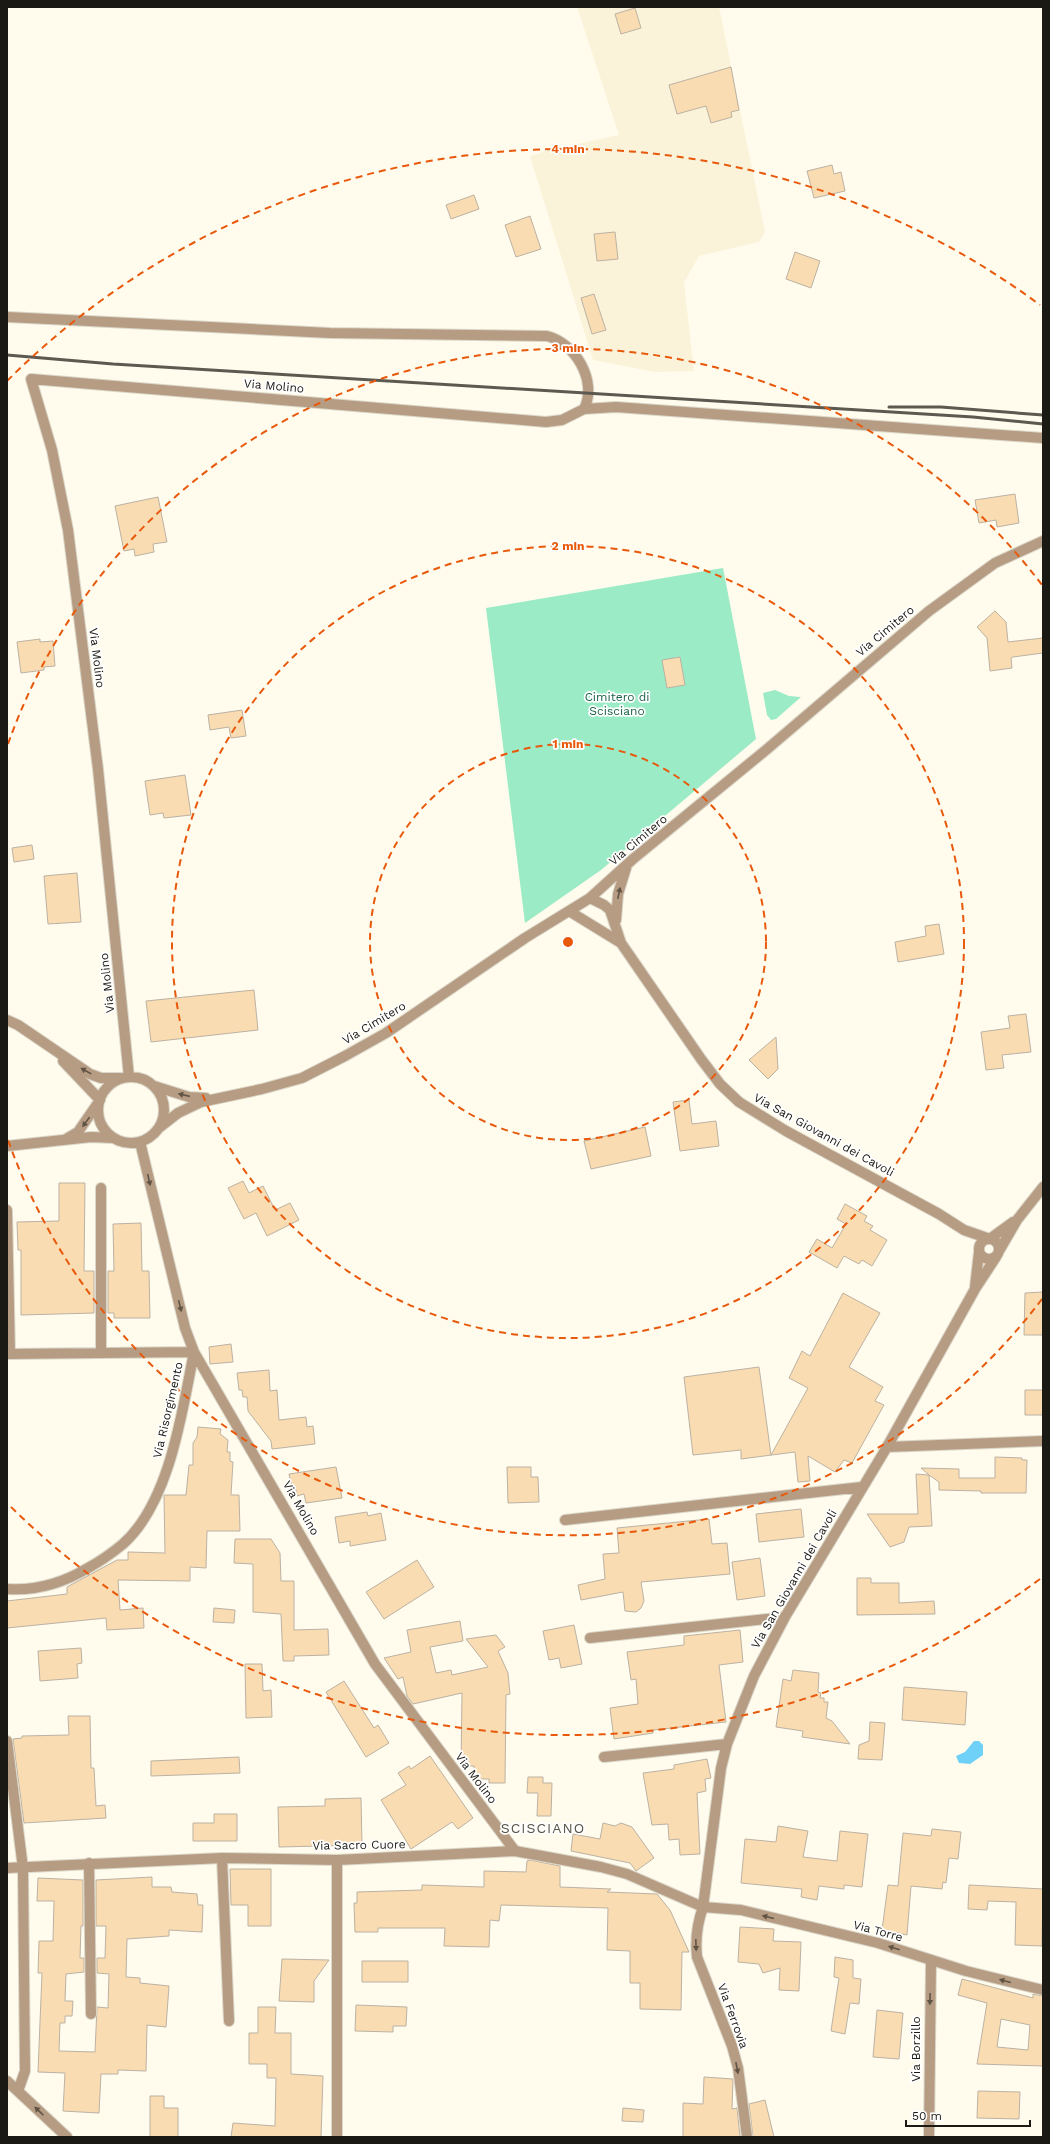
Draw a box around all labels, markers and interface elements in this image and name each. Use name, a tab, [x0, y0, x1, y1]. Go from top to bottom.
text: 4 min	[551, 142, 585, 156]
text: 3 min	[552, 341, 584, 355]
street label: Via Molino	[243, 376, 305, 396]
text: 2 min	[552, 539, 584, 553]
street label: Via Cimitero	[853, 603, 917, 659]
street label: Via Molino	[86, 627, 108, 689]
park label: Cimitero di Scisciano	[585, 690, 649, 718]
text: 1 min	[553, 737, 583, 751]
street label: Via Cimitero	[606, 812, 670, 868]
one-way arrow	[616, 887, 622, 899]
centre of rings	[561, 935, 575, 949]
street label: Via Molino	[97, 952, 117, 1014]
street label: Via Cimitero	[340, 999, 408, 1047]
one-way arrow	[80, 1067, 91, 1074]
street label: Via San Giovanni dei Cavoli	[751, 1090, 897, 1180]
one-way arrow	[178, 1092, 190, 1098]
one-way arrow	[82, 1117, 90, 1127]
one-way arrow	[147, 1173, 153, 1186]
one-way arrow	[177, 1300, 183, 1312]
street label: Via Risorgimento	[150, 1361, 186, 1459]
street label: Via Molino	[280, 1478, 322, 1538]
street label: Via San Giovanni dei Cavoli	[748, 1507, 840, 1651]
street label: Via Molino	[452, 1750, 500, 1806]
district label: SCISCIANO	[501, 1820, 585, 1836]
street label: Via Sacro Cuore	[312, 1837, 406, 1853]
one-way arrow	[761, 1913, 774, 1919]
street label: Via Torre	[852, 1918, 904, 1944]
one-way arrow	[693, 1939, 699, 1952]
one-way arrow	[887, 1945, 899, 1951]
one-way arrow	[999, 1978, 1011, 1984]
street label: Via Ferrovia	[715, 1982, 751, 2051]
one-way arrow	[927, 1993, 933, 2006]
street label: Via Borzillo	[909, 2016, 923, 2082]
one-way arrow	[734, 2061, 740, 2074]
scale bar	[906, 2102, 1030, 2128]
one-way arrow	[34, 2107, 43, 2116]
text: 50 m	[912, 2109, 942, 2123]

